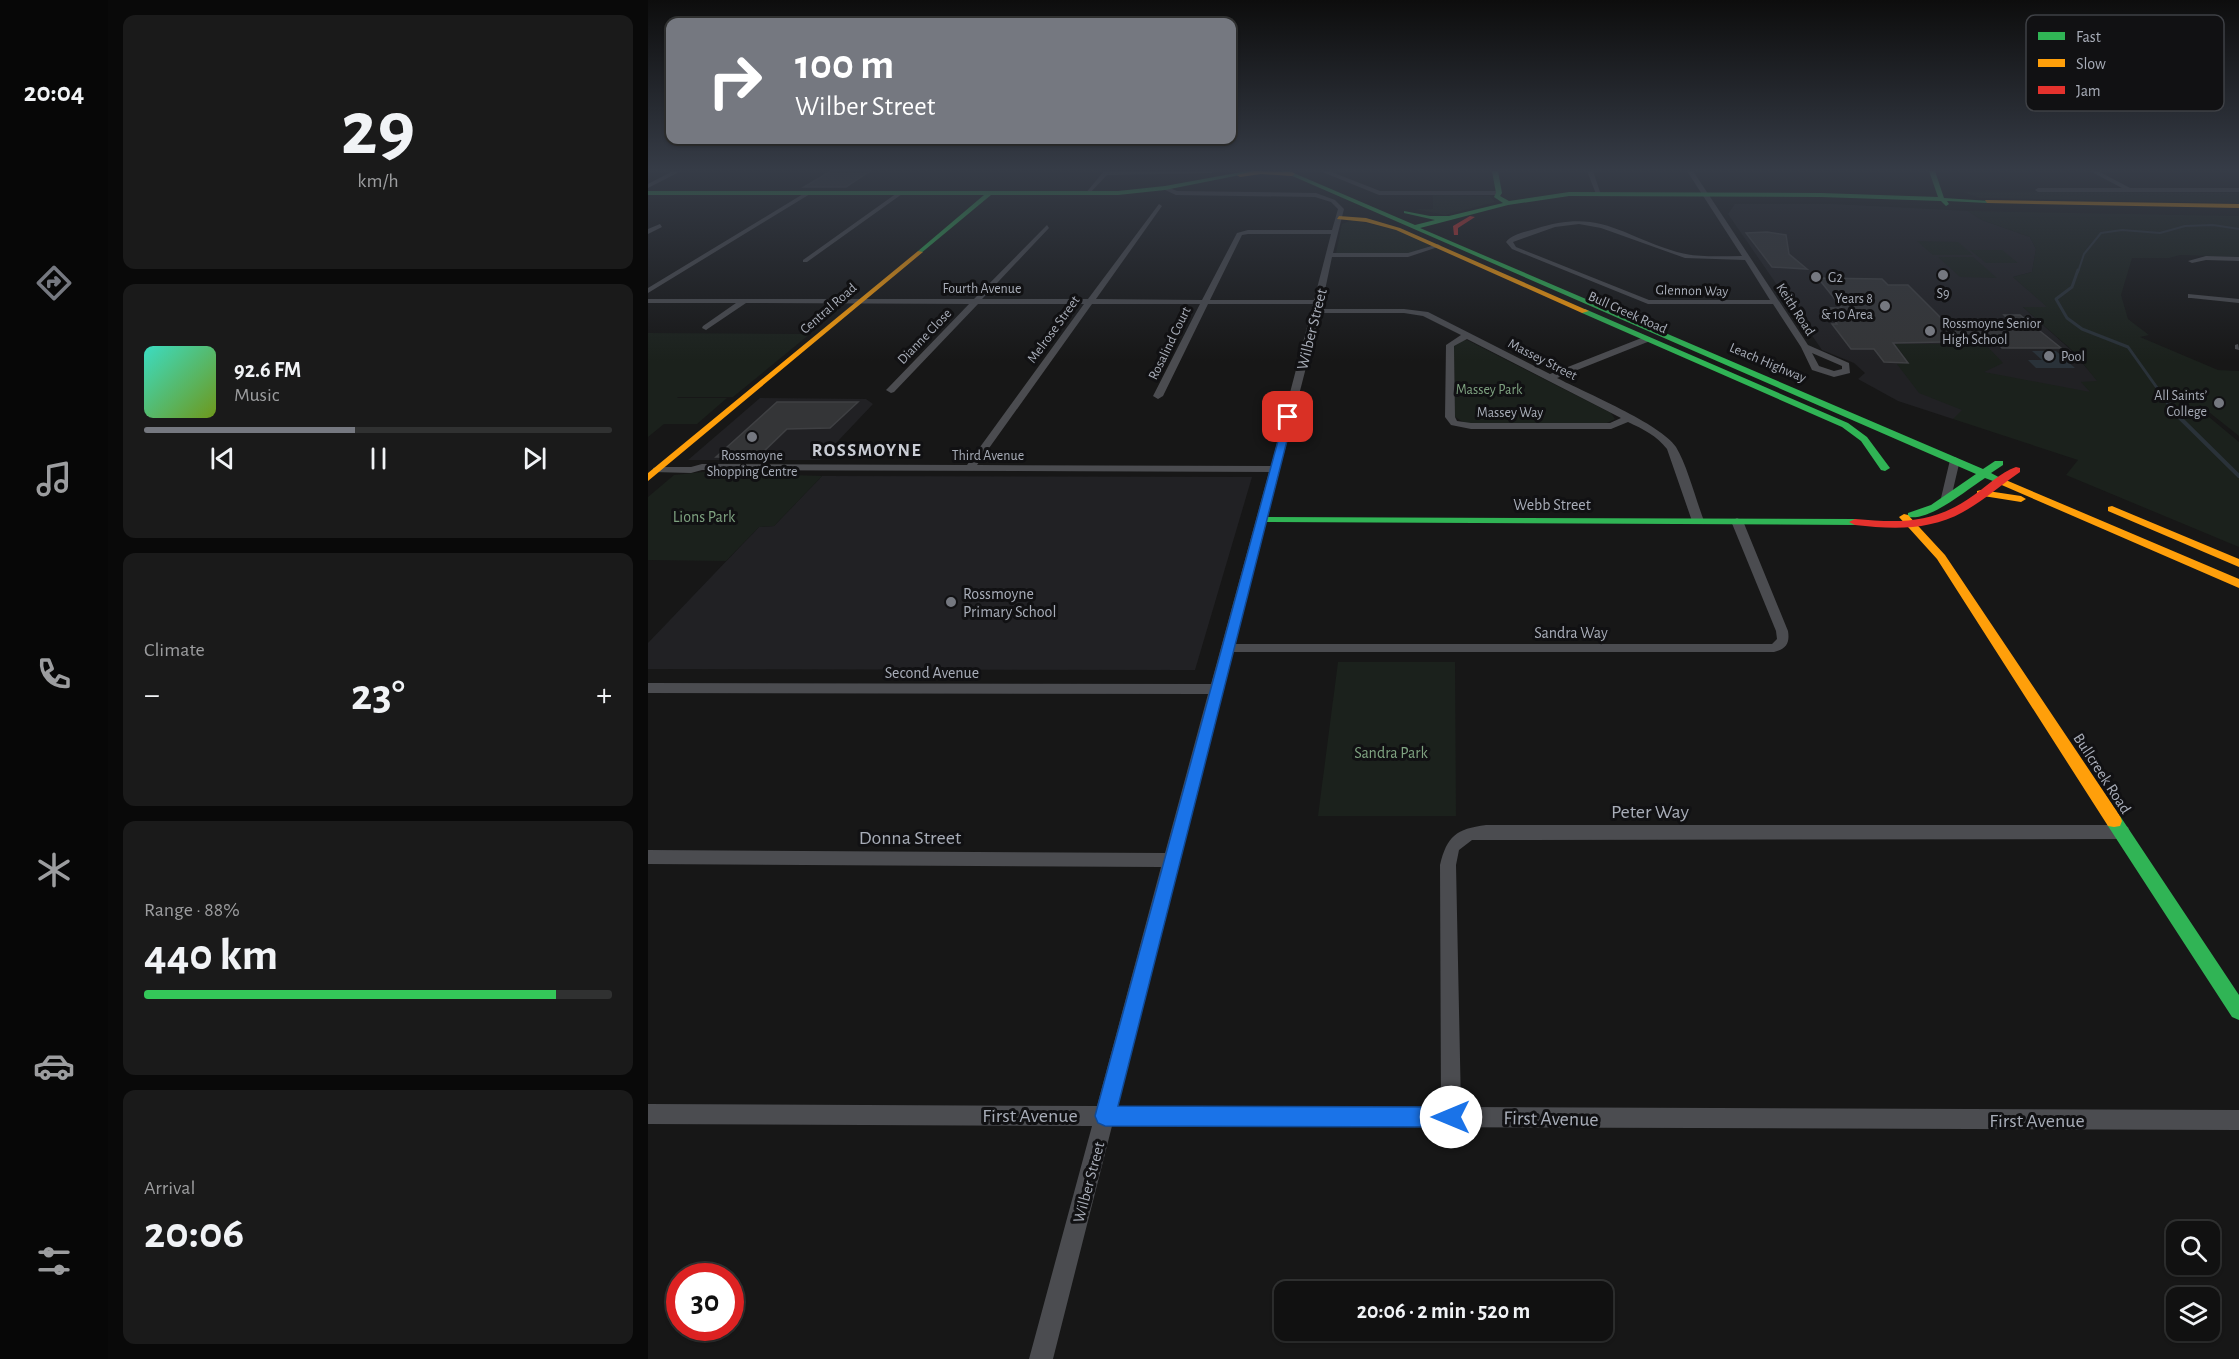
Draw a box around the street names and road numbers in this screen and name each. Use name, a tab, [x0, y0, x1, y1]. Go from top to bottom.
street label: Central Road	[798, 281, 860, 337]
street label: Keith Road	[1773, 281, 1817, 338]
street label: Fourth Avenue	[943, 282, 1021, 296]
street label: Glennon Way	[1655, 283, 1728, 299]
street label: Wilber Street	[1294, 287, 1330, 372]
street label: Bull Creek Road	[1586, 289, 1669, 337]
street label: Melrose Street	[1025, 293, 1083, 366]
street label: Rosalind Court	[1146, 304, 1194, 382]
street label: Dianne Close	[895, 306, 954, 367]
street label: Massey Street	[1506, 337, 1580, 383]
street label: Leach Highway	[1727, 340, 1808, 385]
street label: Massey Way	[1477, 406, 1543, 420]
street label: Third Avenue	[952, 449, 1024, 463]
street label: Webb Street	[1513, 497, 1591, 513]
street label: Sandra Way	[1534, 625, 1608, 642]
street label: Second Avenue	[885, 665, 979, 681]
street label: Bullcreek Road	[2070, 730, 2134, 817]
street label: Peter Way	[1611, 802, 1690, 822]
street label: Donna Street	[859, 828, 962, 848]
street label: First Avenue	[982, 1106, 1078, 1126]
street label: First Avenue	[1503, 1108, 1599, 1130]
street label: First Avenue	[1989, 1111, 2085, 1131]
street label: Wilber Street	[1070, 1140, 1107, 1225]

